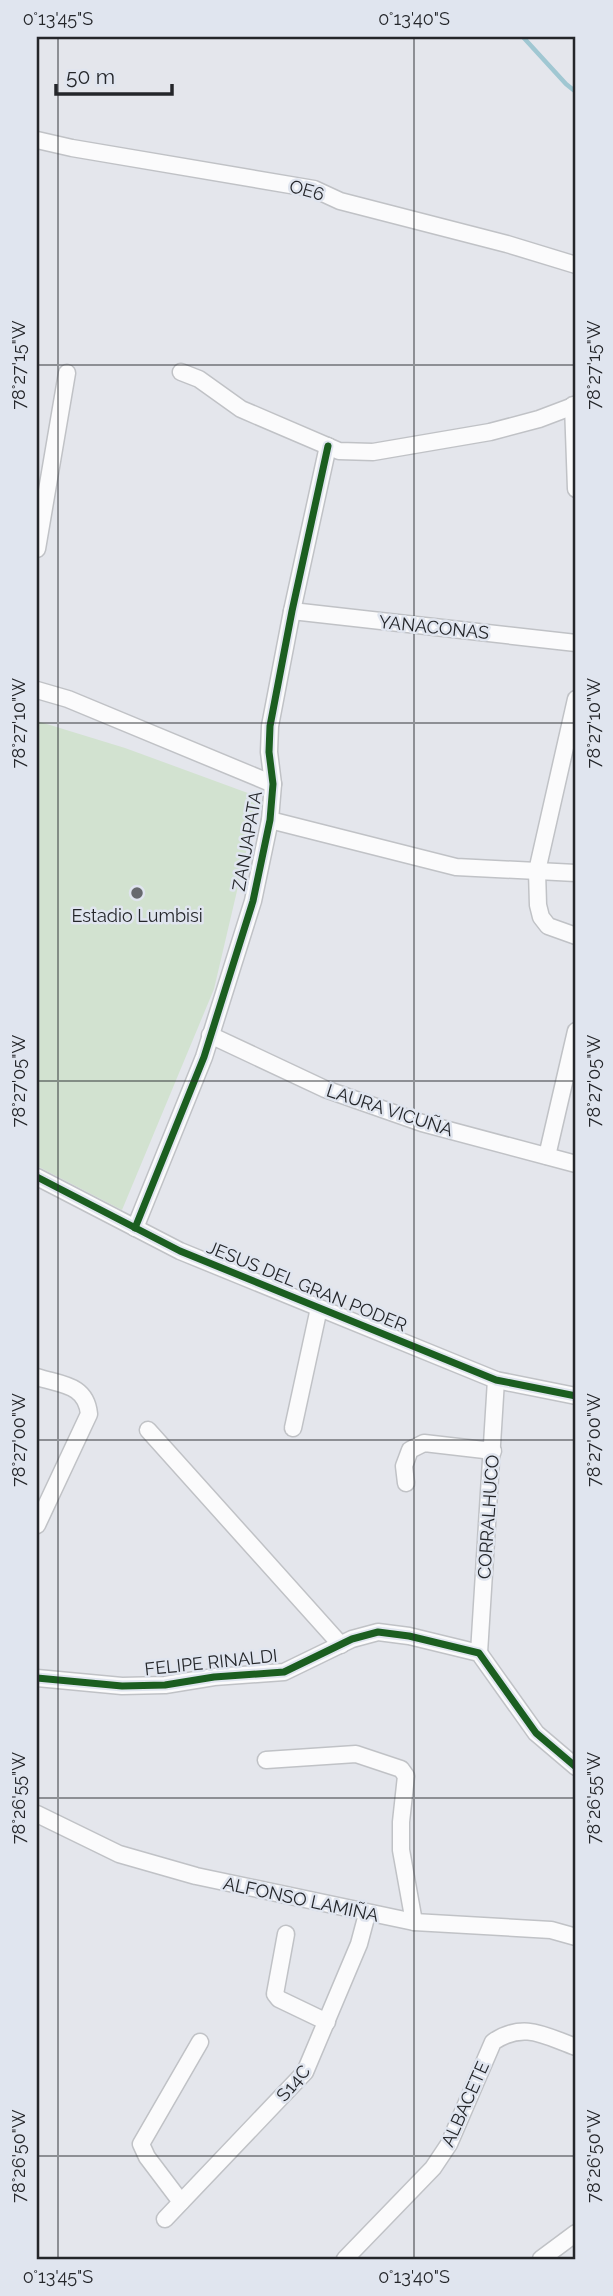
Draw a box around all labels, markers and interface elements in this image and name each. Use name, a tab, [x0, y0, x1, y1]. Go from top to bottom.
text: 0°13'45"S	[23, 8, 93, 29]
text: 0°13'40"S	[378, 8, 450, 29]
scale bar	[56, 52, 172, 96]
text: 50 m	[66, 64, 115, 89]
street label: OE6	[287, 175, 327, 205]
text: 78°27'15"W	[8, 320, 29, 410]
text: 78°27'15"W	[583, 320, 604, 410]
street label: YANACONAS	[378, 611, 490, 643]
text: 78°27'10"W	[8, 678, 29, 768]
text: 78°27'10"W	[583, 678, 604, 768]
street label: ZANJAPATA	[228, 789, 266, 893]
marker: Estadio Lumbisi	[129, 885, 145, 901]
place label: Estadio Lumbisi	[71, 905, 203, 926]
text: 78°27'05"W	[8, 1035, 29, 1127]
text: 78°27'05"W	[583, 1035, 604, 1127]
street label: LAURA VICUÑA	[324, 1080, 456, 1140]
street label: JESUS DEL GRAN PODER	[204, 1236, 410, 1336]
text: 78°27'00"W	[8, 1393, 29, 1487]
text: 78°27'00"W	[583, 1393, 604, 1487]
street label: CORRALHUCO	[473, 1454, 503, 1580]
street label: FELIPE RINALDI	[144, 1645, 278, 1679]
text: 78°26'55"W	[8, 1752, 29, 1844]
text: 78°26'55"W	[583, 1752, 604, 1844]
street label: ALFONSO LAMIÑA	[221, 1872, 381, 1926]
street label: ALBACETE	[437, 2058, 493, 2150]
street label: S14C	[272, 2061, 314, 2105]
text: 78°26'50"W	[8, 2109, 29, 2203]
text: 78°26'50"W	[583, 2109, 604, 2203]
text: 0°13'45"S	[23, 2266, 93, 2287]
text: 0°13'40"S	[378, 2266, 450, 2287]

